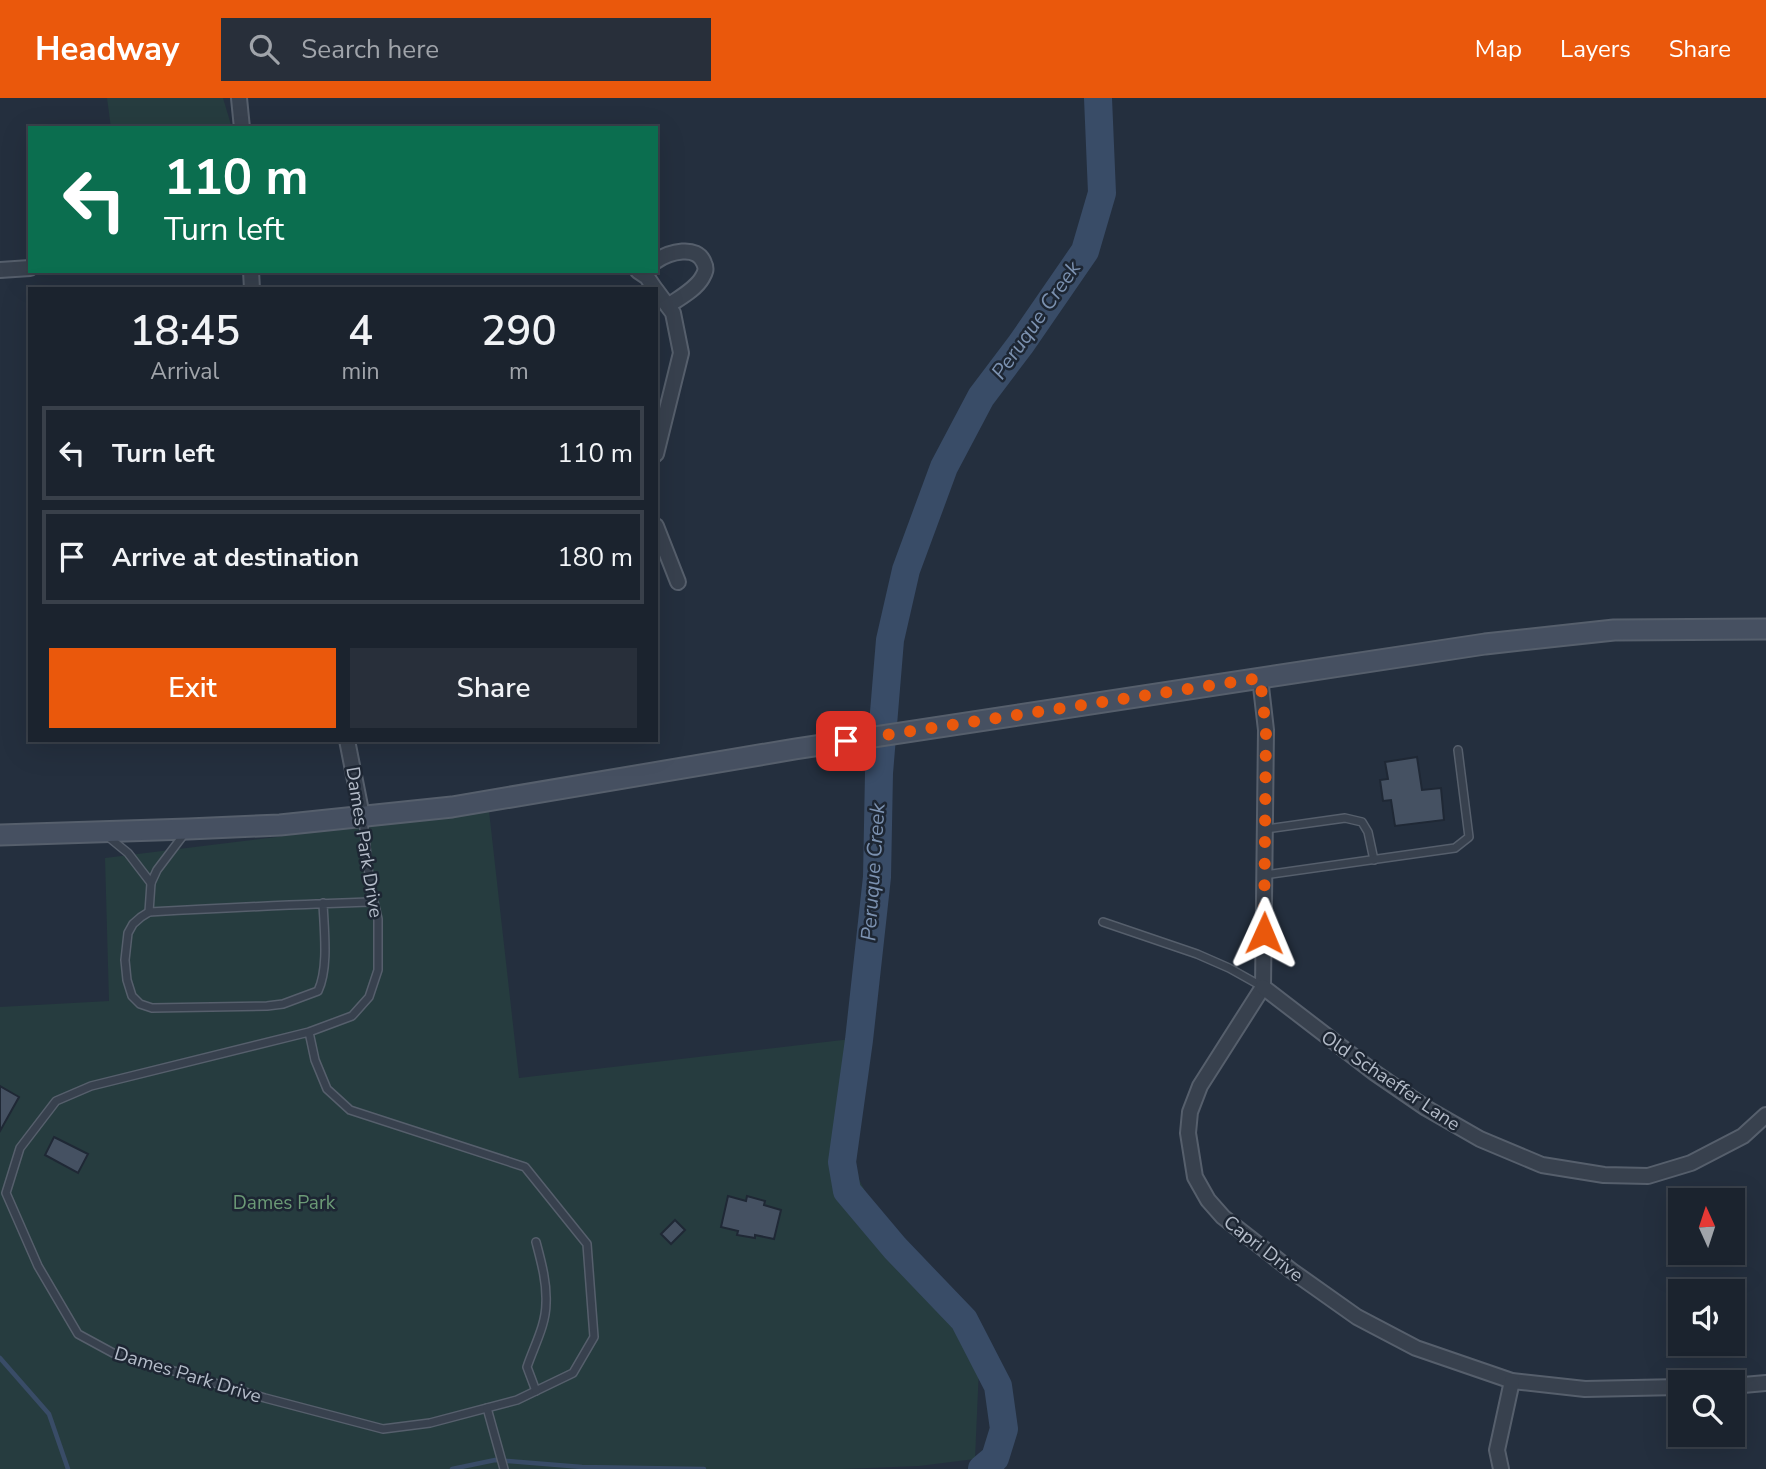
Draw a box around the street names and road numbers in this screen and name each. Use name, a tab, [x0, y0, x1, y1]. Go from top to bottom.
street label: Dames Park Drive	[339, 765, 389, 919]
street label: Old Schaeffer Lane	[1316, 1025, 1465, 1137]
street label: Capri Drive	[1218, 1209, 1309, 1288]
street label: Dames Park Drive	[111, 1340, 264, 1410]

